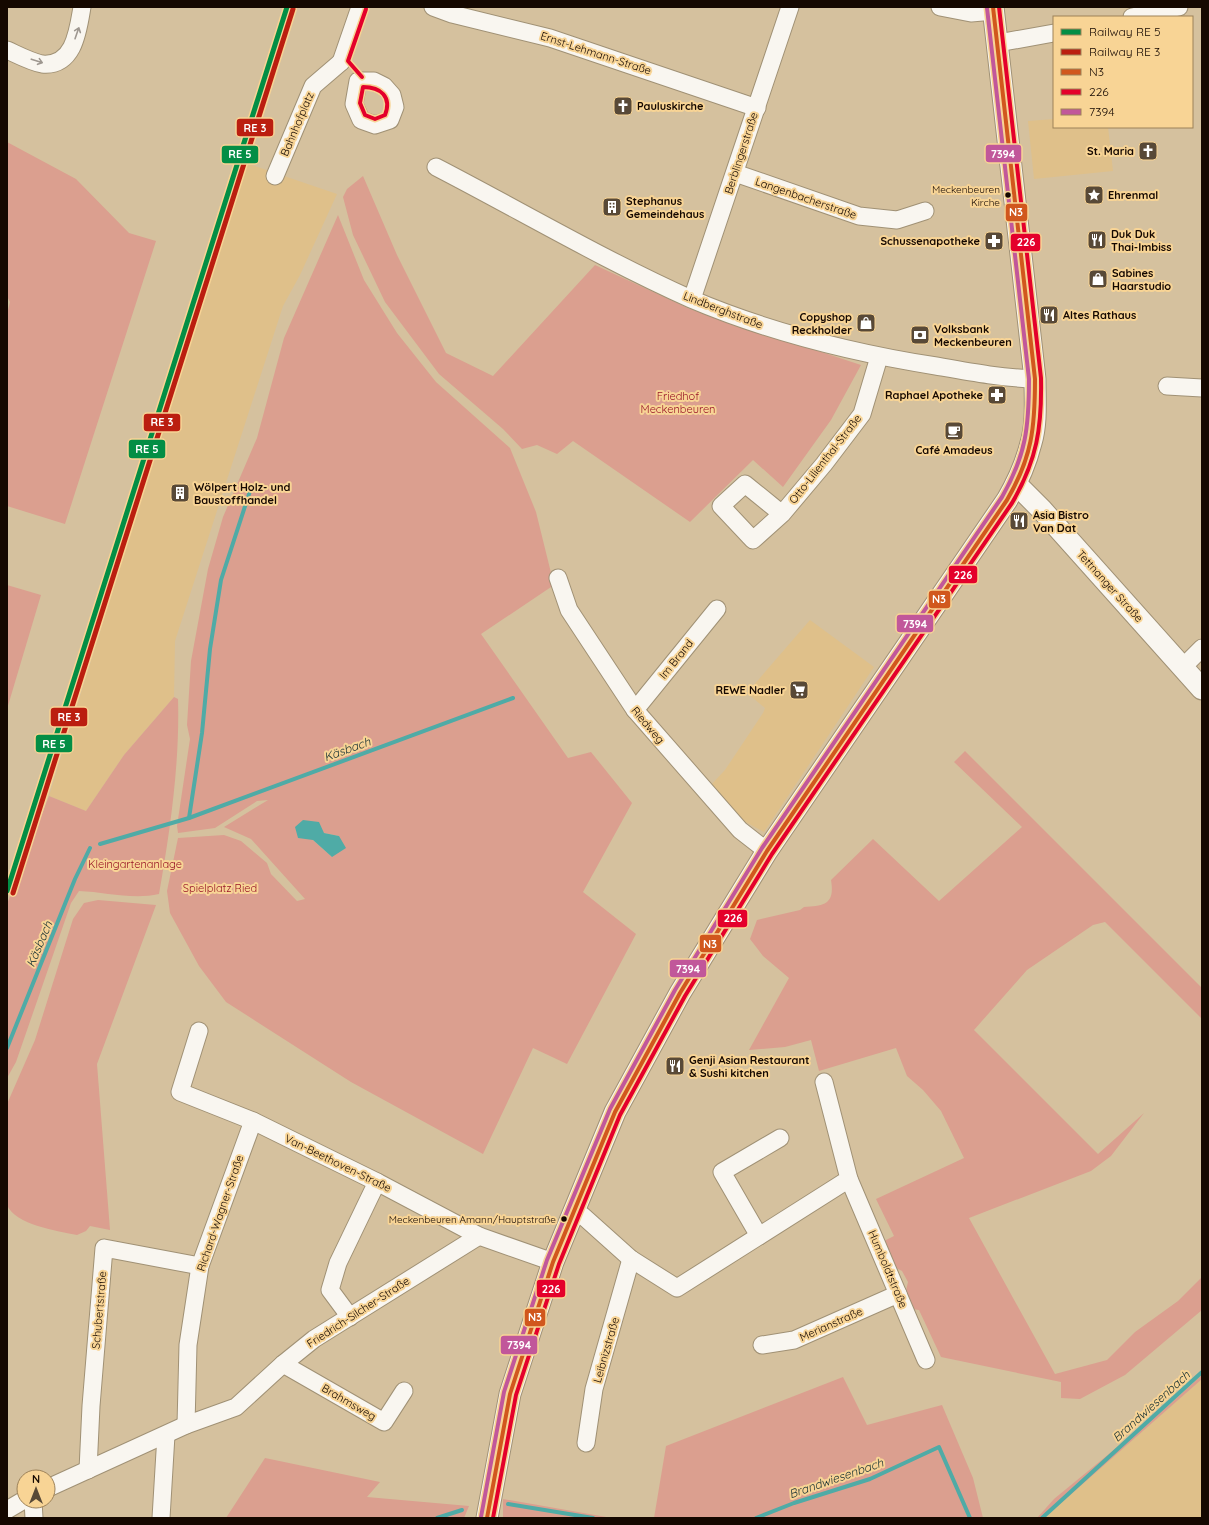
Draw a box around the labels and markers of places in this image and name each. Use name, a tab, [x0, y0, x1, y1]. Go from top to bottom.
church icon: Pauluskirche	[612, 95, 634, 117]
place label: Pauluskirche	[637, 99, 704, 113]
church icon: St. Maria	[1137, 140, 1159, 162]
place label: St. Maria	[1087, 144, 1134, 158]
place label: Meckenbeuren Kirche	[932, 183, 1000, 209]
place icon: Ehrenmal	[1083, 184, 1105, 206]
place label: Ehrenmal	[1108, 188, 1158, 202]
marker: Meckenbeuren Kirche	[1003, 190, 1013, 200]
place label: Stephanus Gemeindehaus	[626, 194, 704, 221]
building icon: Stephanus Gemeindehaus	[601, 196, 623, 218]
place label: Duk Duk Thai-Imbiss	[1111, 227, 1171, 254]
restaurant icon: Duk Duk Thai-Imbiss	[1086, 229, 1108, 251]
pharmacy icon: Schussenapotheke	[983, 230, 1005, 252]
place label: Schussenapotheke	[881, 234, 981, 248]
place label: Sabines Haarstudio	[1112, 266, 1171, 293]
shop icon: Sabines Haarstudio	[1087, 268, 1109, 290]
restaurant icon: Altes Rathaus	[1038, 304, 1060, 326]
place label: Altes Rathaus	[1063, 308, 1136, 322]
place label: Copyshop Reckholder	[792, 310, 852, 337]
shop icon: Copyshop Reckholder	[855, 312, 877, 334]
place label: Volksbank Meckenbeuren	[934, 322, 1012, 349]
bank icon: Volksbank Meckenbeuren	[909, 324, 931, 346]
pharmacy icon: Raphael Apotheke	[986, 384, 1008, 406]
place label: Raphael Apotheke	[885, 388, 984, 402]
cafe icon: Café Amadeus	[943, 420, 965, 442]
place label: Café Amadeus	[915, 443, 993, 457]
place label: Wölpert Holz- und Baustoffhandel	[194, 480, 290, 507]
building icon: Wölpert Holz- und Baustoffhandel	[169, 482, 191, 504]
place label: Asia Bistro Van Dat	[1033, 508, 1089, 535]
restaurant icon: Asia Bistro Van Dat	[1008, 510, 1030, 532]
supermarket icon: REWE Nadler	[788, 679, 810, 701]
place label: REWE Nadler	[715, 683, 785, 697]
place label: Genji Asian Restaurant & Sushi kitchen	[689, 1053, 810, 1080]
restaurant icon: Genji Asian Restaurant & Sushi kitchen	[664, 1055, 686, 1077]
place label: Meckenbeuren Amann/Hauptstraße	[389, 1213, 556, 1226]
marker: Meckenbeuren Amann/Hauptstraße	[559, 1214, 569, 1224]

